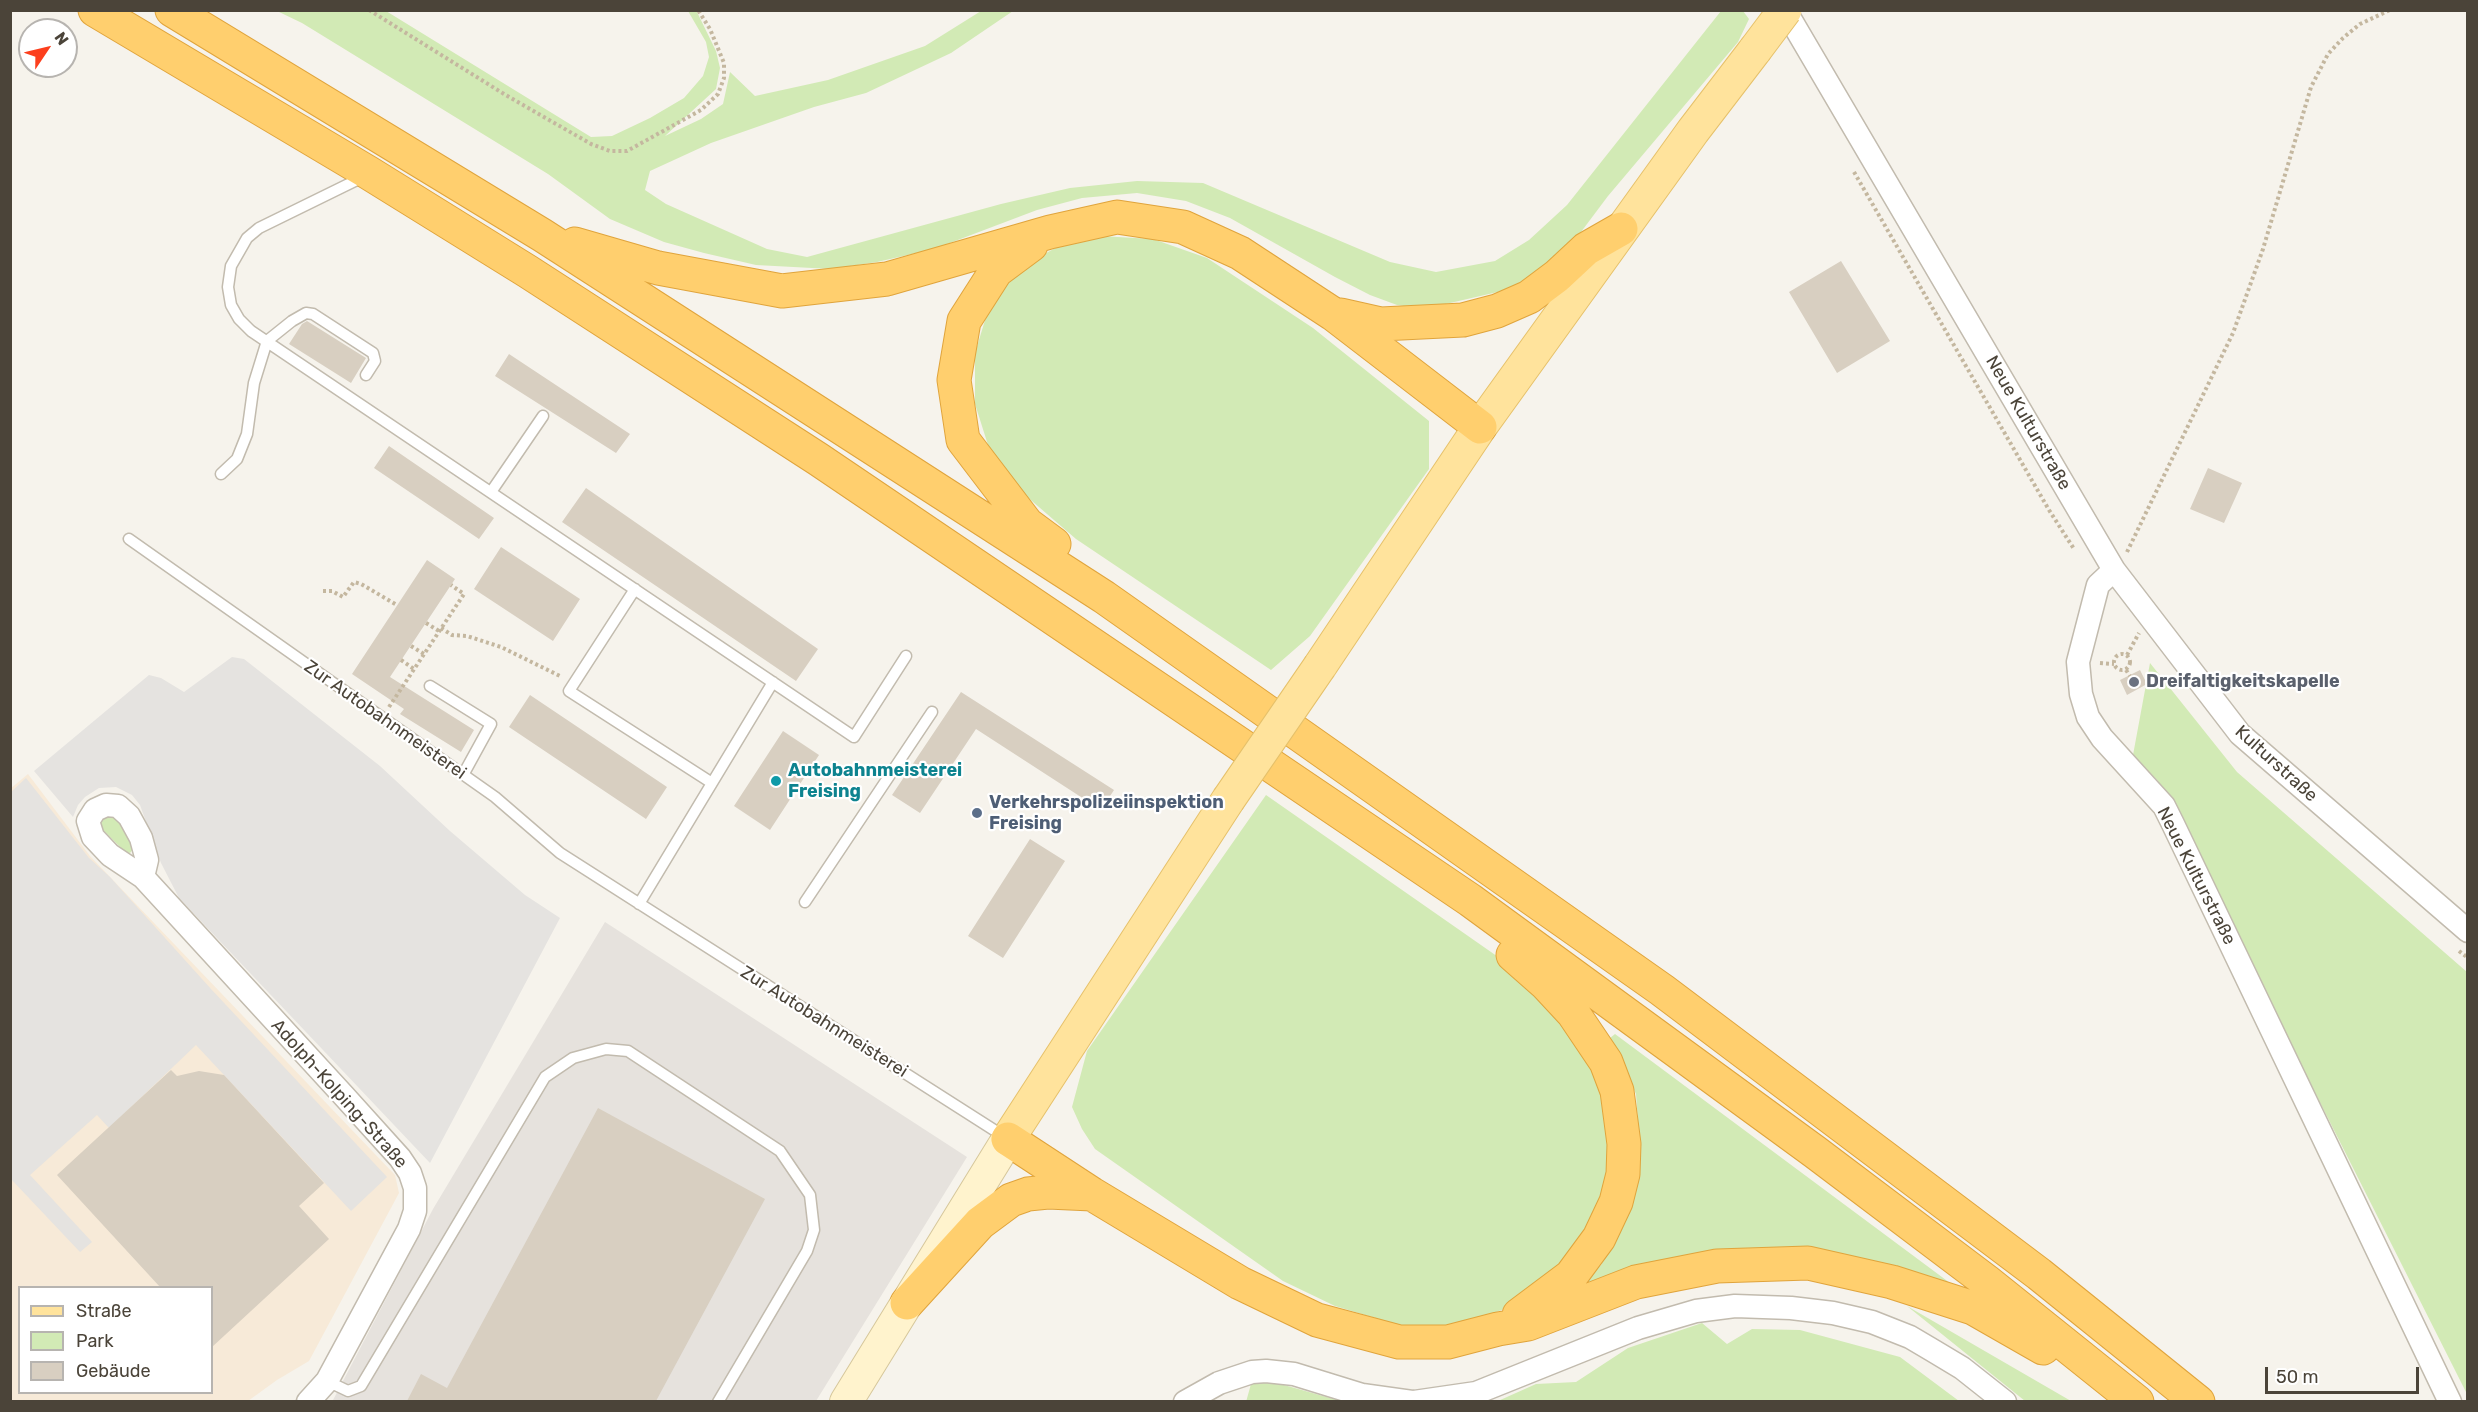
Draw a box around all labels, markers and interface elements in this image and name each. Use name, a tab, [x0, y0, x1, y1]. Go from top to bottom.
north arrow	[18, 18, 78, 78]
text: N	[50, 28, 73, 49]
street label: Neue Kulturstraße	[1981, 352, 2075, 494]
street label: Zur Autobahnmeisterei	[300, 656, 470, 784]
place label: Dreifaltigkeitskapelle	[2146, 671, 2340, 693]
marker: Dreifaltigkeitskapelle	[2127, 675, 2141, 689]
street label: Kulturstraße	[2230, 721, 2322, 807]
place label: Autobahnmeisterei Freising	[788, 760, 962, 802]
marker: Autobahnmeisterei Freising	[769, 774, 783, 788]
place label: Verkehrspolizeiinspektion Freising	[989, 792, 1224, 834]
street label: Neue Kulturstraße	[2152, 803, 2240, 949]
marker: Verkehrspolizeiinspektion Freising	[970, 806, 984, 820]
street label: Zur Autobahnmeisterei	[736, 962, 912, 1082]
street label: Adolph-Kolping-Straße	[266, 1015, 412, 1173]
legend	[18, 1286, 213, 1394]
text: Straße	[76, 1300, 132, 1322]
text: Park	[76, 1330, 113, 1352]
scale bar	[2268, 1355, 2422, 1393]
text: Gebäude	[76, 1360, 151, 1382]
text: 50 m	[2276, 1366, 2319, 1388]

